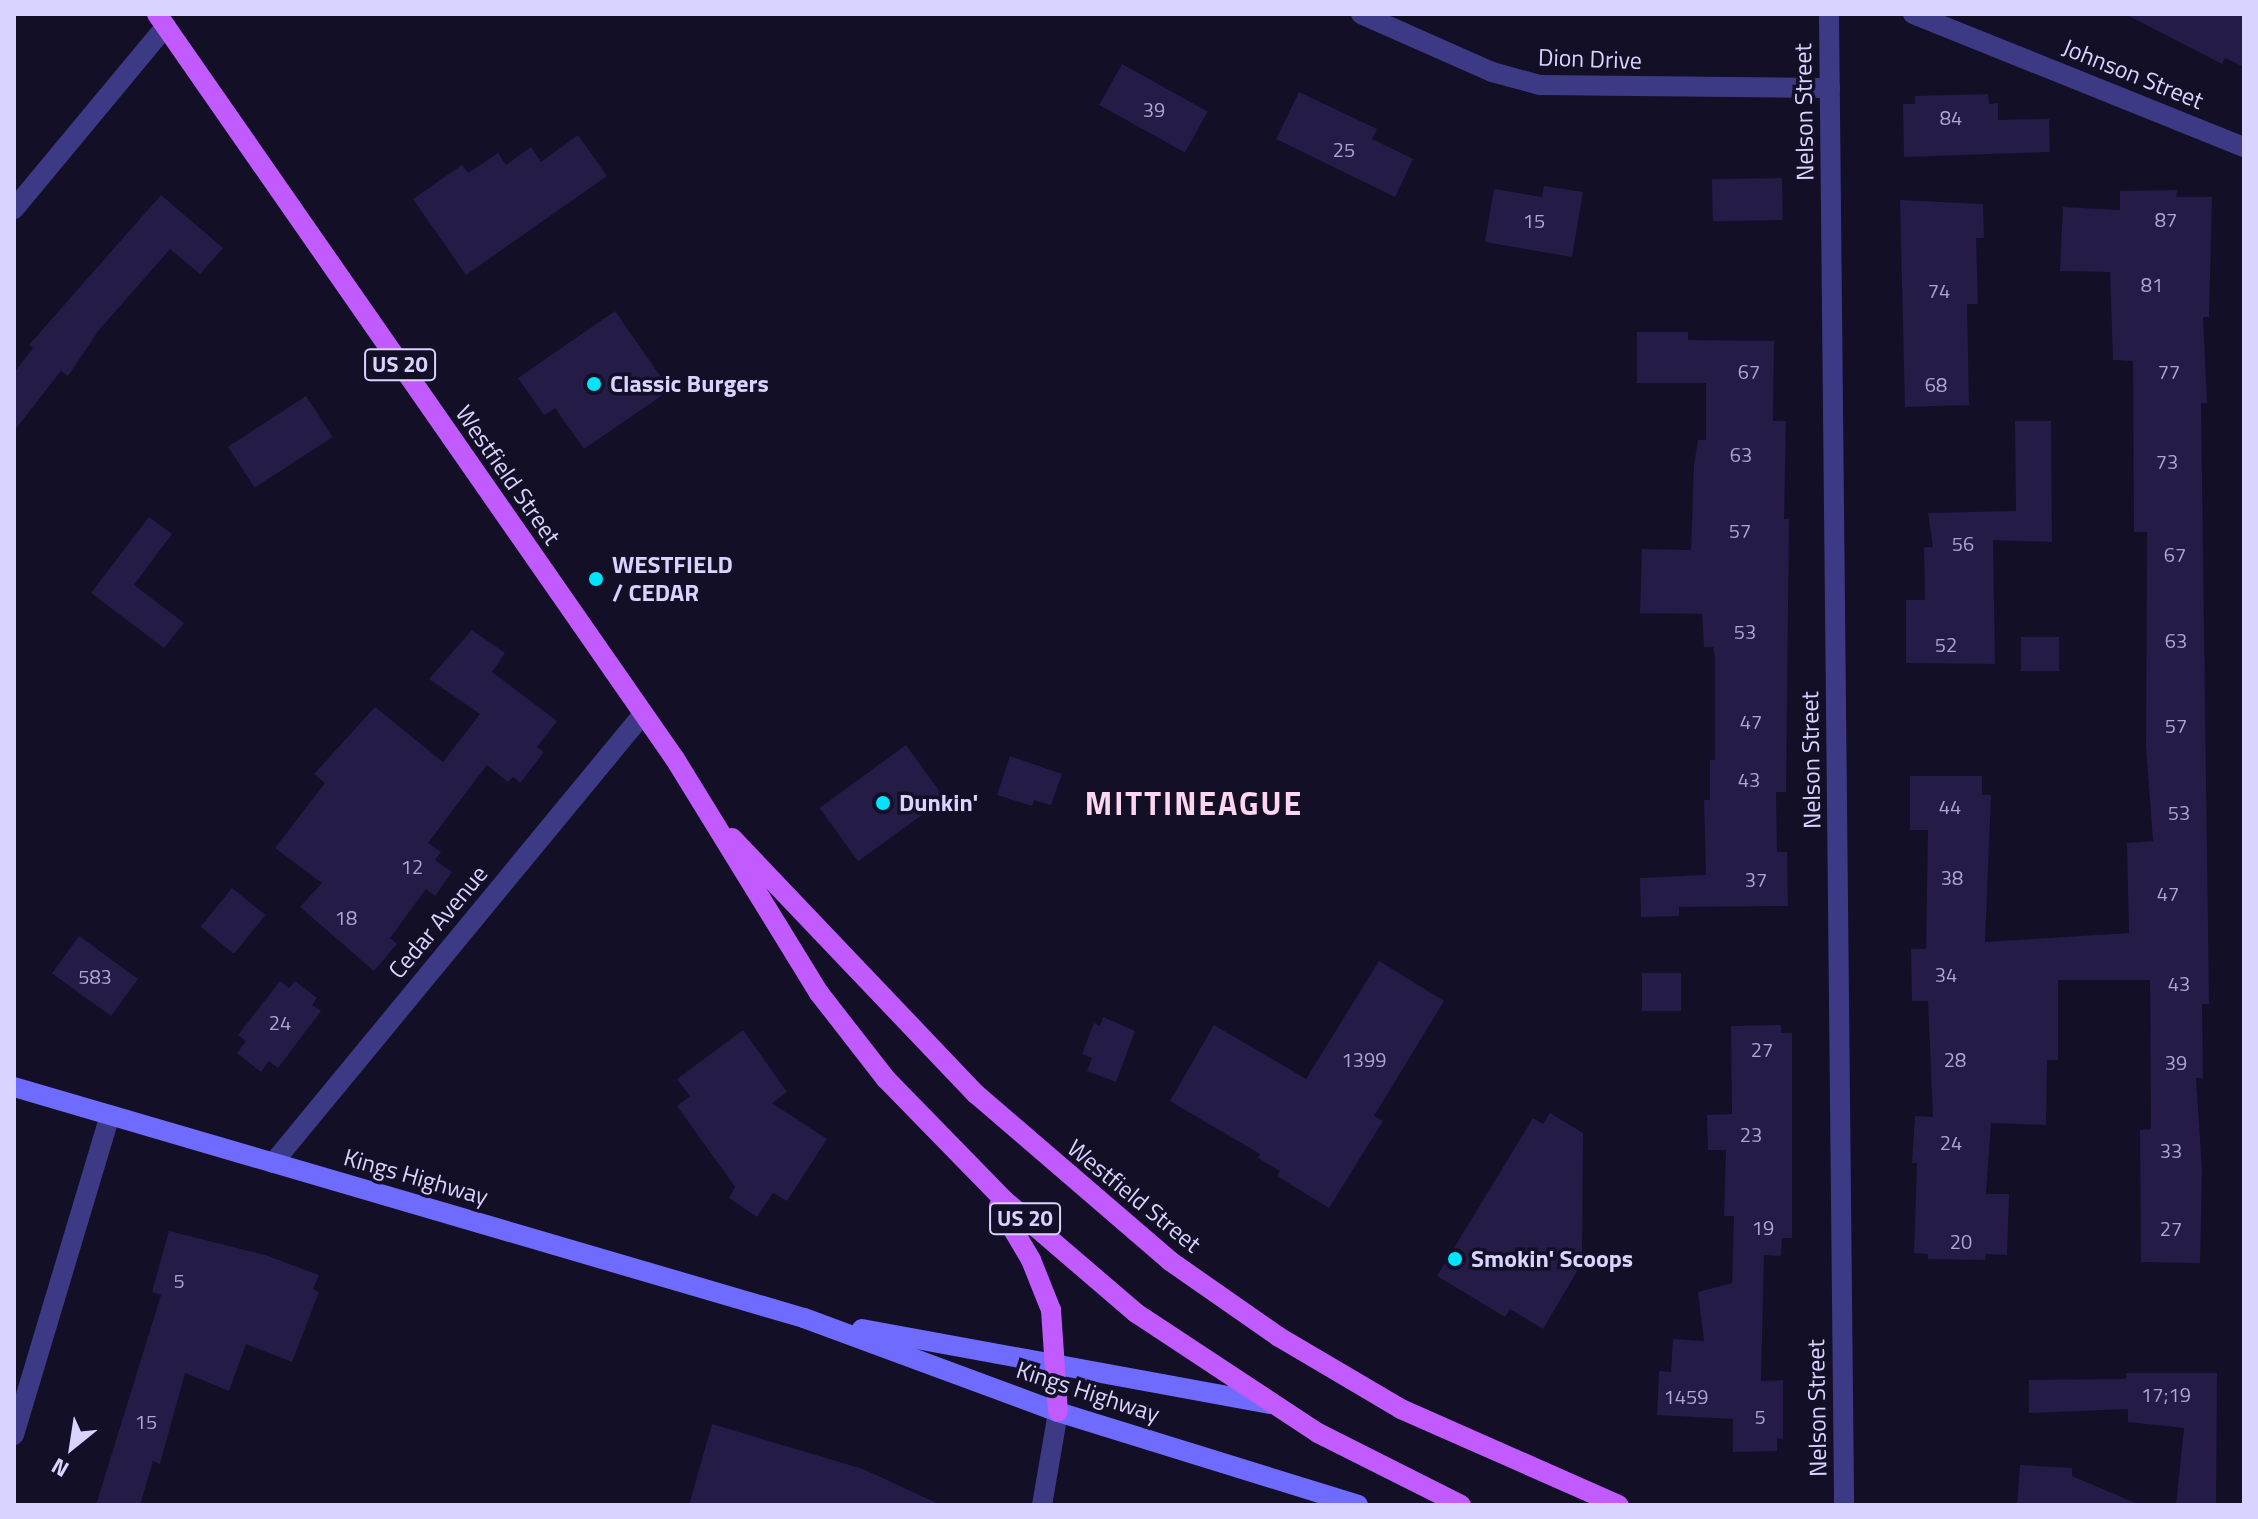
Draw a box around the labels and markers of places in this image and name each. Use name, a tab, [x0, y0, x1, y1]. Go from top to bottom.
place label: Classic Burgers	[610, 370, 769, 398]
marker: Classic Burgers	[585, 375, 603, 393]
place label: WESTFIELD / CEDAR	[612, 551, 733, 607]
marker: WESTFIELD / CEDAR	[587, 570, 605, 588]
place label: Dunkin'	[899, 789, 978, 817]
marker: Dunkin'	[874, 794, 892, 812]
place label: Smokin' Scoops	[1471, 1245, 1633, 1273]
marker: Smokin' Scoops	[1446, 1250, 1464, 1268]

